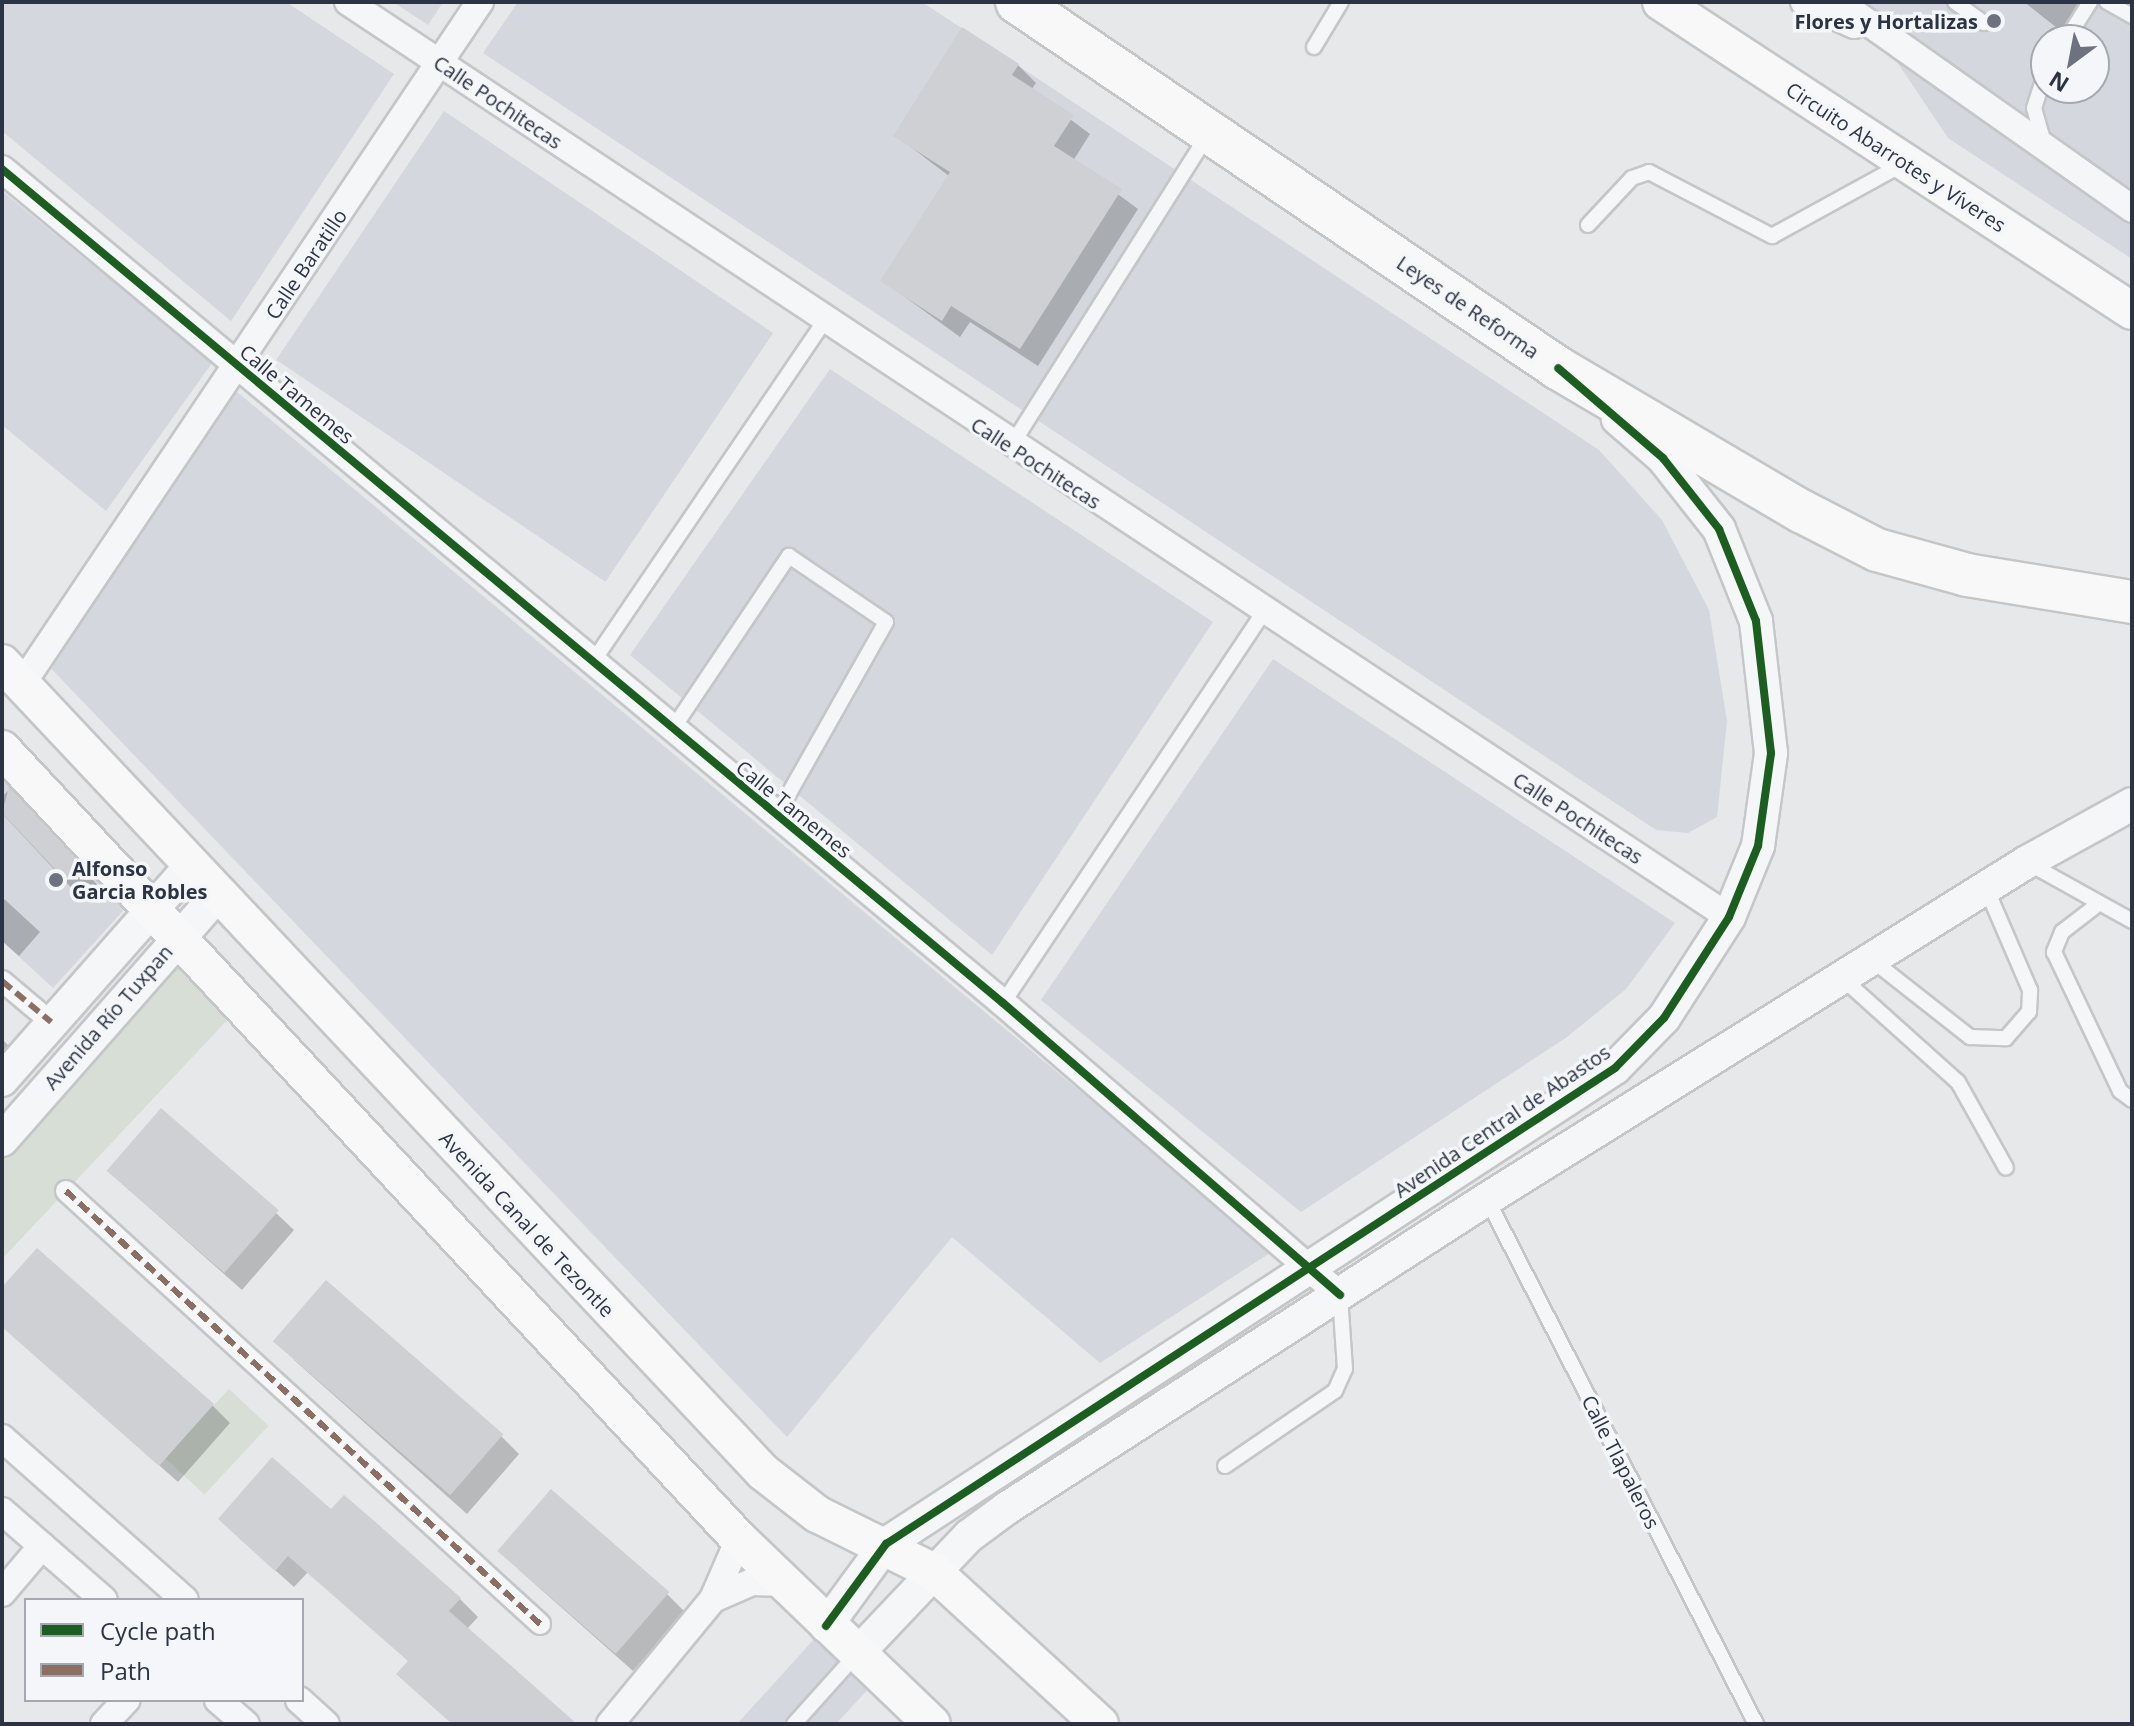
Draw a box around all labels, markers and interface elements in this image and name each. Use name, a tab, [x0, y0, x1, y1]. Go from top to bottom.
place label: Flores y Hortalizas	[1794, 9, 1978, 33]
marker: Flores y Hortalizas	[1985, 12, 2003, 30]
north arrow	[2030, 24, 2110, 104]
street label: Calle Pochitecas	[429, 50, 567, 154]
text: N	[2043, 65, 2074, 100]
street label: Circuito Abarrotes y Víveres	[1782, 77, 2010, 237]
street label: Calle Baratillo	[260, 204, 352, 324]
street label: Leyes de Reforma	[1392, 251, 1544, 363]
street label: Calle Tamemes	[235, 339, 359, 449]
street label: Calle Pochitecas	[967, 412, 1105, 514]
street label: Calle Tamemes	[732, 755, 856, 863]
street label: Calle Pochitecas	[1509, 767, 1647, 869]
place label: Alfonso Garcia Robles	[72, 856, 207, 903]
marker: Alfonso Garcia Robles	[47, 871, 65, 889]
street label: Avenida Río Tuxpan	[39, 940, 177, 1094]
street label: Avenida Central de Abastos	[1389, 1040, 1615, 1202]
street label: Avenida Canal de Tezontle	[435, 1126, 619, 1322]
street label: Calle Tlapaleros	[1577, 1391, 1665, 1533]
legend	[24, 1598, 304, 1702]
text: Cycle path	[100, 1614, 216, 1647]
text: Path	[100, 1654, 151, 1687]

